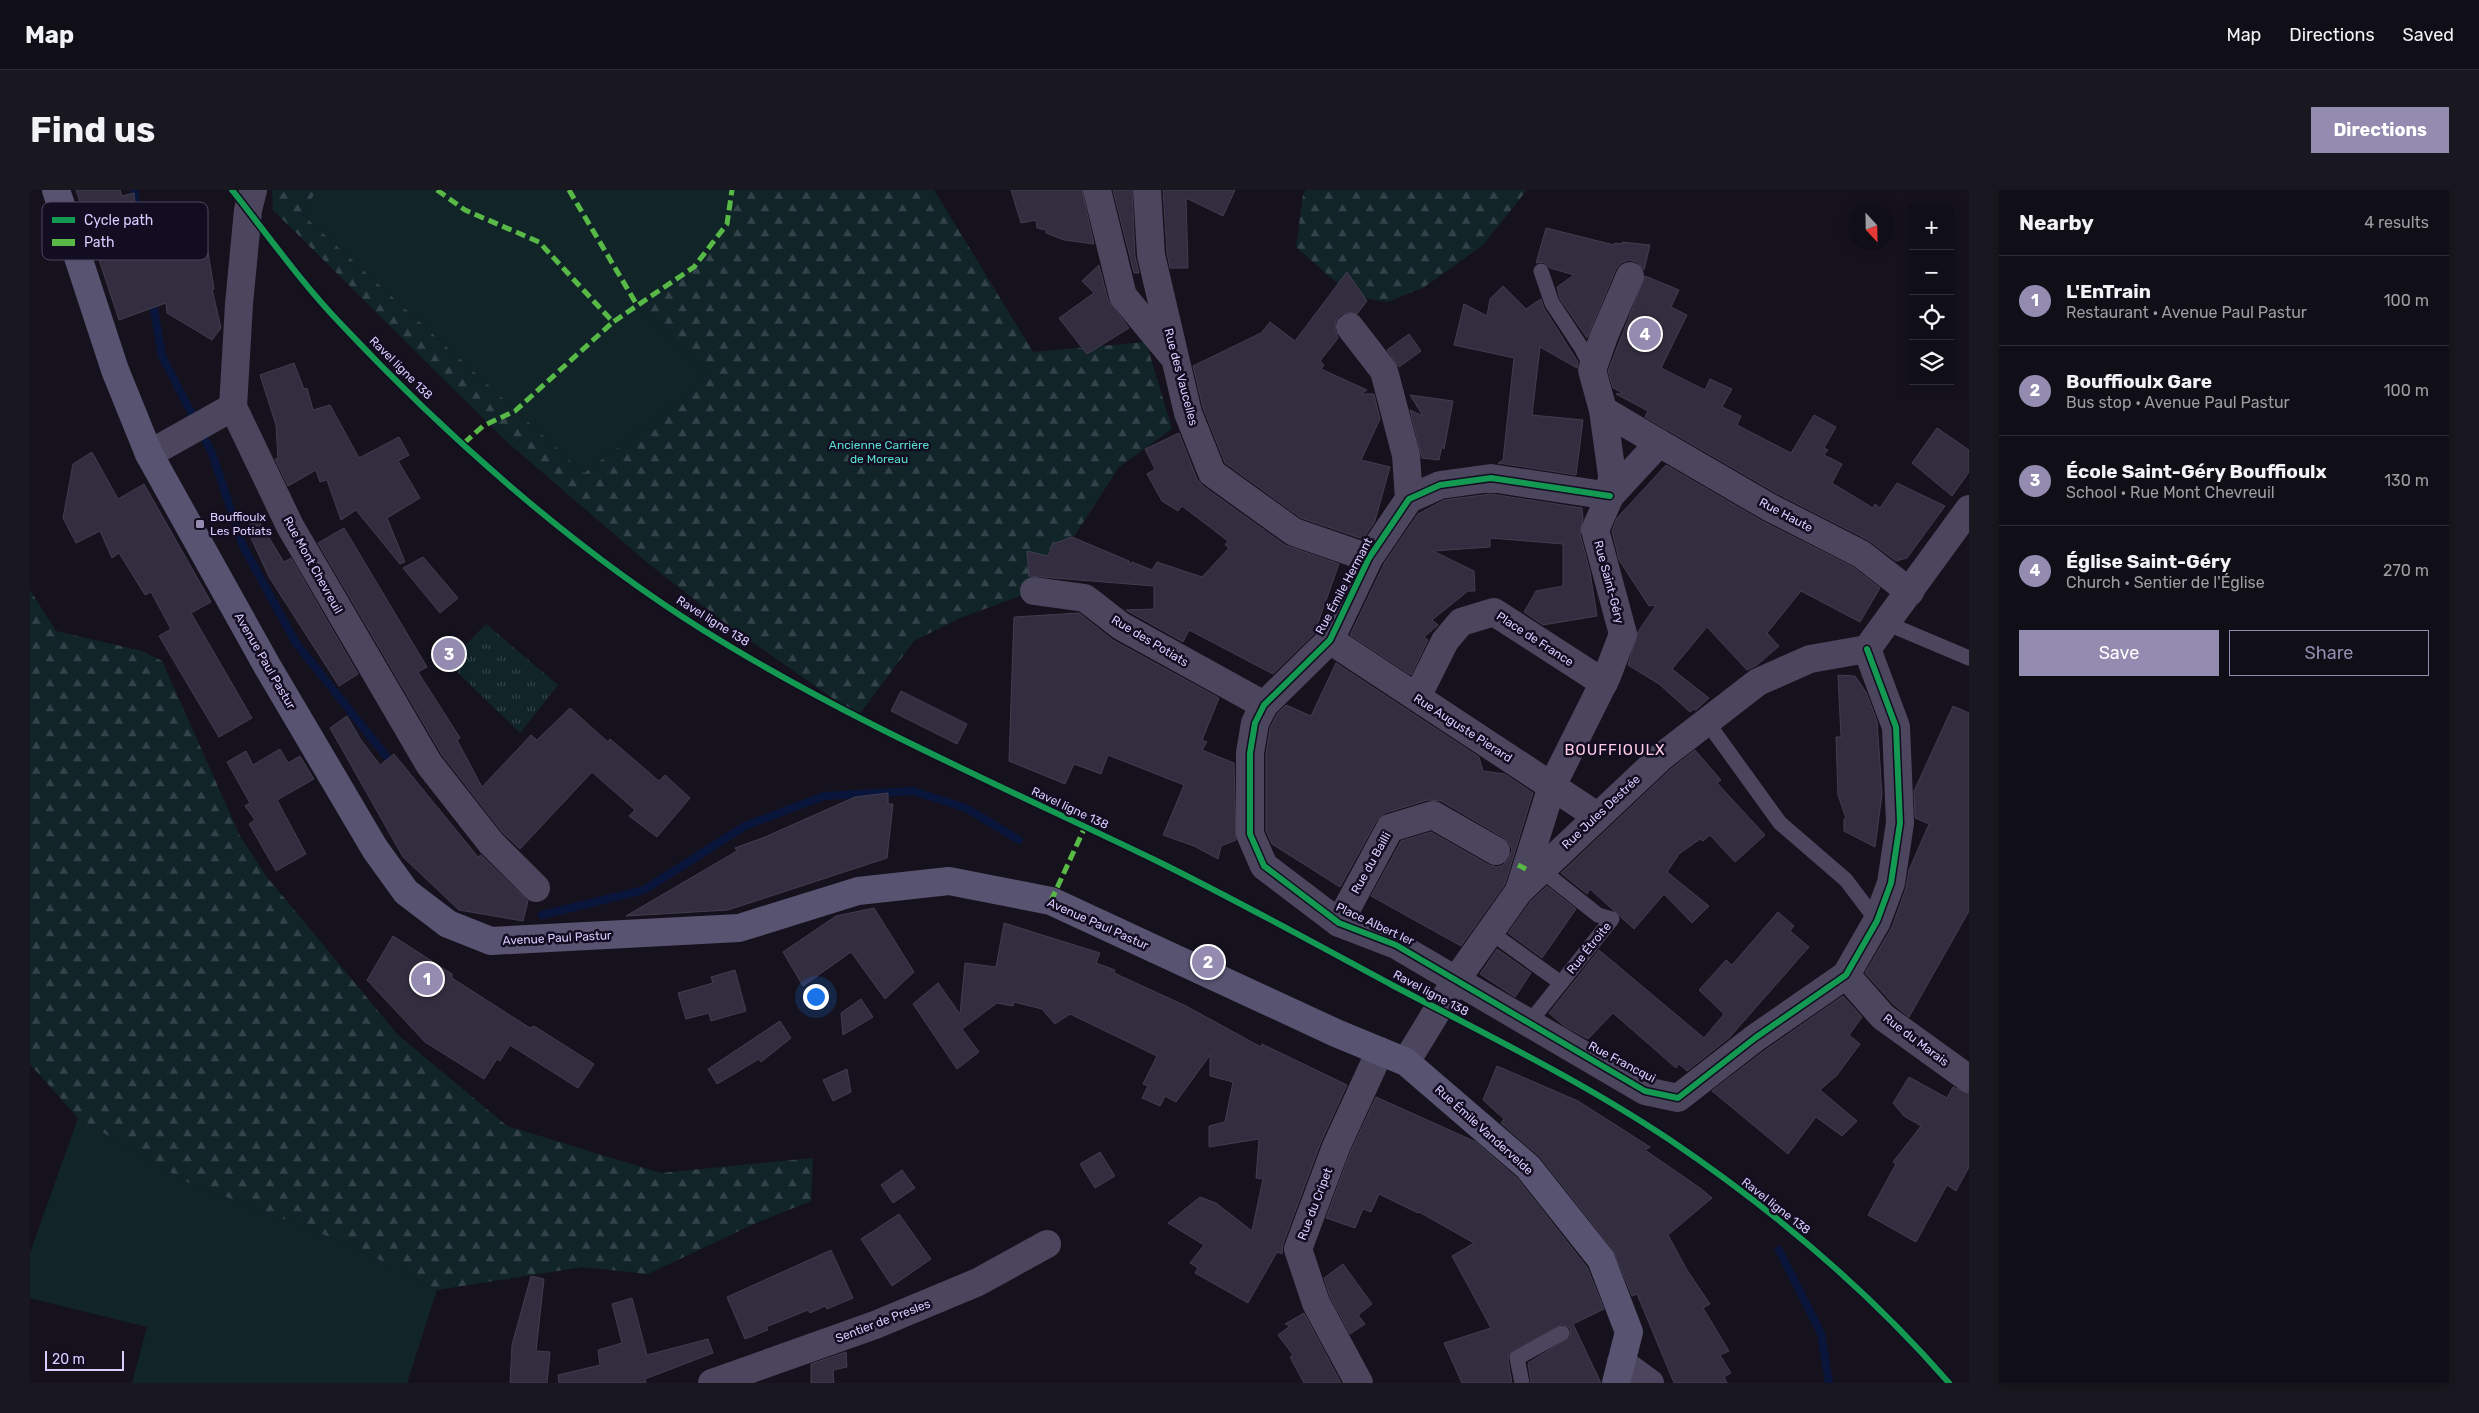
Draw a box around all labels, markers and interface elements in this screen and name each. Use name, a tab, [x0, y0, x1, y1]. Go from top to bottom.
text: Map	[25, 21, 74, 49]
text: Map	[2226, 24, 2261, 46]
text: Directions	[2289, 24, 2375, 46]
text: Saved	[2403, 24, 2454, 46]
button: Directions	[2311, 107, 2449, 153]
text: Find us	[30, 109, 155, 151]
legend	[42, 202, 208, 260]
north arrow	[1849, 205, 1894, 250]
map controls	[1909, 205, 1954, 385]
button: +	[1909, 205, 1954, 250]
text: Nearby	[2019, 210, 2094, 235]
text: Cycle path	[84, 212, 153, 229]
text: 4 results	[2364, 213, 2429, 232]
text: Path	[84, 234, 115, 251]
button: −	[1909, 250, 1954, 295]
text: L'EnTrain	[2066, 280, 2151, 303]
text: 1	[2031, 291, 2039, 310]
text: 100 m	[2384, 291, 2429, 310]
button: locate	[1909, 295, 1954, 340]
text: Restaurant · Avenue Paul Pastur	[2066, 303, 2307, 322]
pin: 4	[1629, 315, 1661, 353]
street label: Rue des Vaucelles	[1161, 327, 1201, 427]
street label: Ravel ligne 138	[367, 334, 435, 402]
button: layers	[1909, 340, 1954, 385]
text: Bouffioulx Gare	[2066, 370, 2212, 393]
text: 2	[2030, 381, 2040, 400]
text: 100 m	[2384, 381, 2429, 400]
text: Bus stop · Avenue Paul Pastur	[2066, 393, 2290, 412]
park label: Ancienne Carrière de Moreau	[829, 438, 929, 466]
text: École Saint-Géry Bouffioulx	[2066, 460, 2327, 483]
text: 3	[2030, 471, 2040, 490]
text: 130 m	[2384, 471, 2429, 490]
text: School · Rue Mont Chevreuil	[2066, 483, 2275, 502]
street label: Rue Haute	[1757, 495, 1815, 535]
place label: Bouffioulx Les Potiats	[210, 510, 272, 538]
street label: Rue Mont Chevreuil	[281, 514, 345, 616]
marker: Bouffioulx Les Potiats	[194, 518, 206, 530]
street label: Rue Émile Hermant	[1313, 535, 1375, 637]
street label: Rue Saint-Géry	[1591, 539, 1627, 625]
text: Église Saint-Géry	[2066, 550, 2231, 573]
text: 4	[2030, 561, 2040, 580]
text: 270 m	[2383, 561, 2429, 580]
text: Church · Sentier de l'Église	[2066, 573, 2265, 592]
street label: Ravel ligne 138	[674, 593, 752, 649]
street label: Place de France	[1494, 609, 1576, 669]
street label: Avenue Paul Pastur	[232, 610, 299, 712]
street label: Rue des Potiats	[1109, 613, 1191, 669]
button: Save	[2019, 630, 2219, 676]
button: Share	[2229, 630, 2429, 676]
pin: 3	[433, 635, 465, 673]
street label: Rue Auguste Pierard	[1411, 691, 1515, 765]
district label: BOUFFIOULX	[1565, 741, 1665, 759]
street label: Rue Jules Destrée	[1559, 772, 1643, 852]
street label: Ravel ligne 138	[1029, 784, 1111, 832]
street label: Rue du Bailli	[1348, 830, 1394, 896]
street label: Avenue Paul Pastur	[1045, 895, 1151, 953]
street label: Place Albert Ier	[1334, 900, 1417, 948]
street label: Rue Étroite	[1564, 919, 1614, 977]
street label: Avenue Paul Pastur	[502, 928, 612, 948]
pin: 2	[1192, 943, 1224, 981]
pin: 1	[411, 960, 443, 998]
street label: Ravel ligne 138	[1391, 967, 1471, 1019]
your location	[803, 984, 829, 1010]
street label: Rue du Marais	[1881, 1011, 1951, 1069]
street label: Rue Francqui	[1586, 1038, 1658, 1086]
street label: Rue Émile Vandervelde	[1432, 1082, 1536, 1178]
street label: Rue du Cripet	[1295, 1166, 1335, 1242]
street label: Ravel ligne 138	[1739, 1175, 1813, 1237]
street label: Sentier de Presles	[834, 1296, 932, 1346]
scale bar	[45, 1348, 124, 1371]
text: 20 m	[52, 1351, 85, 1368]

